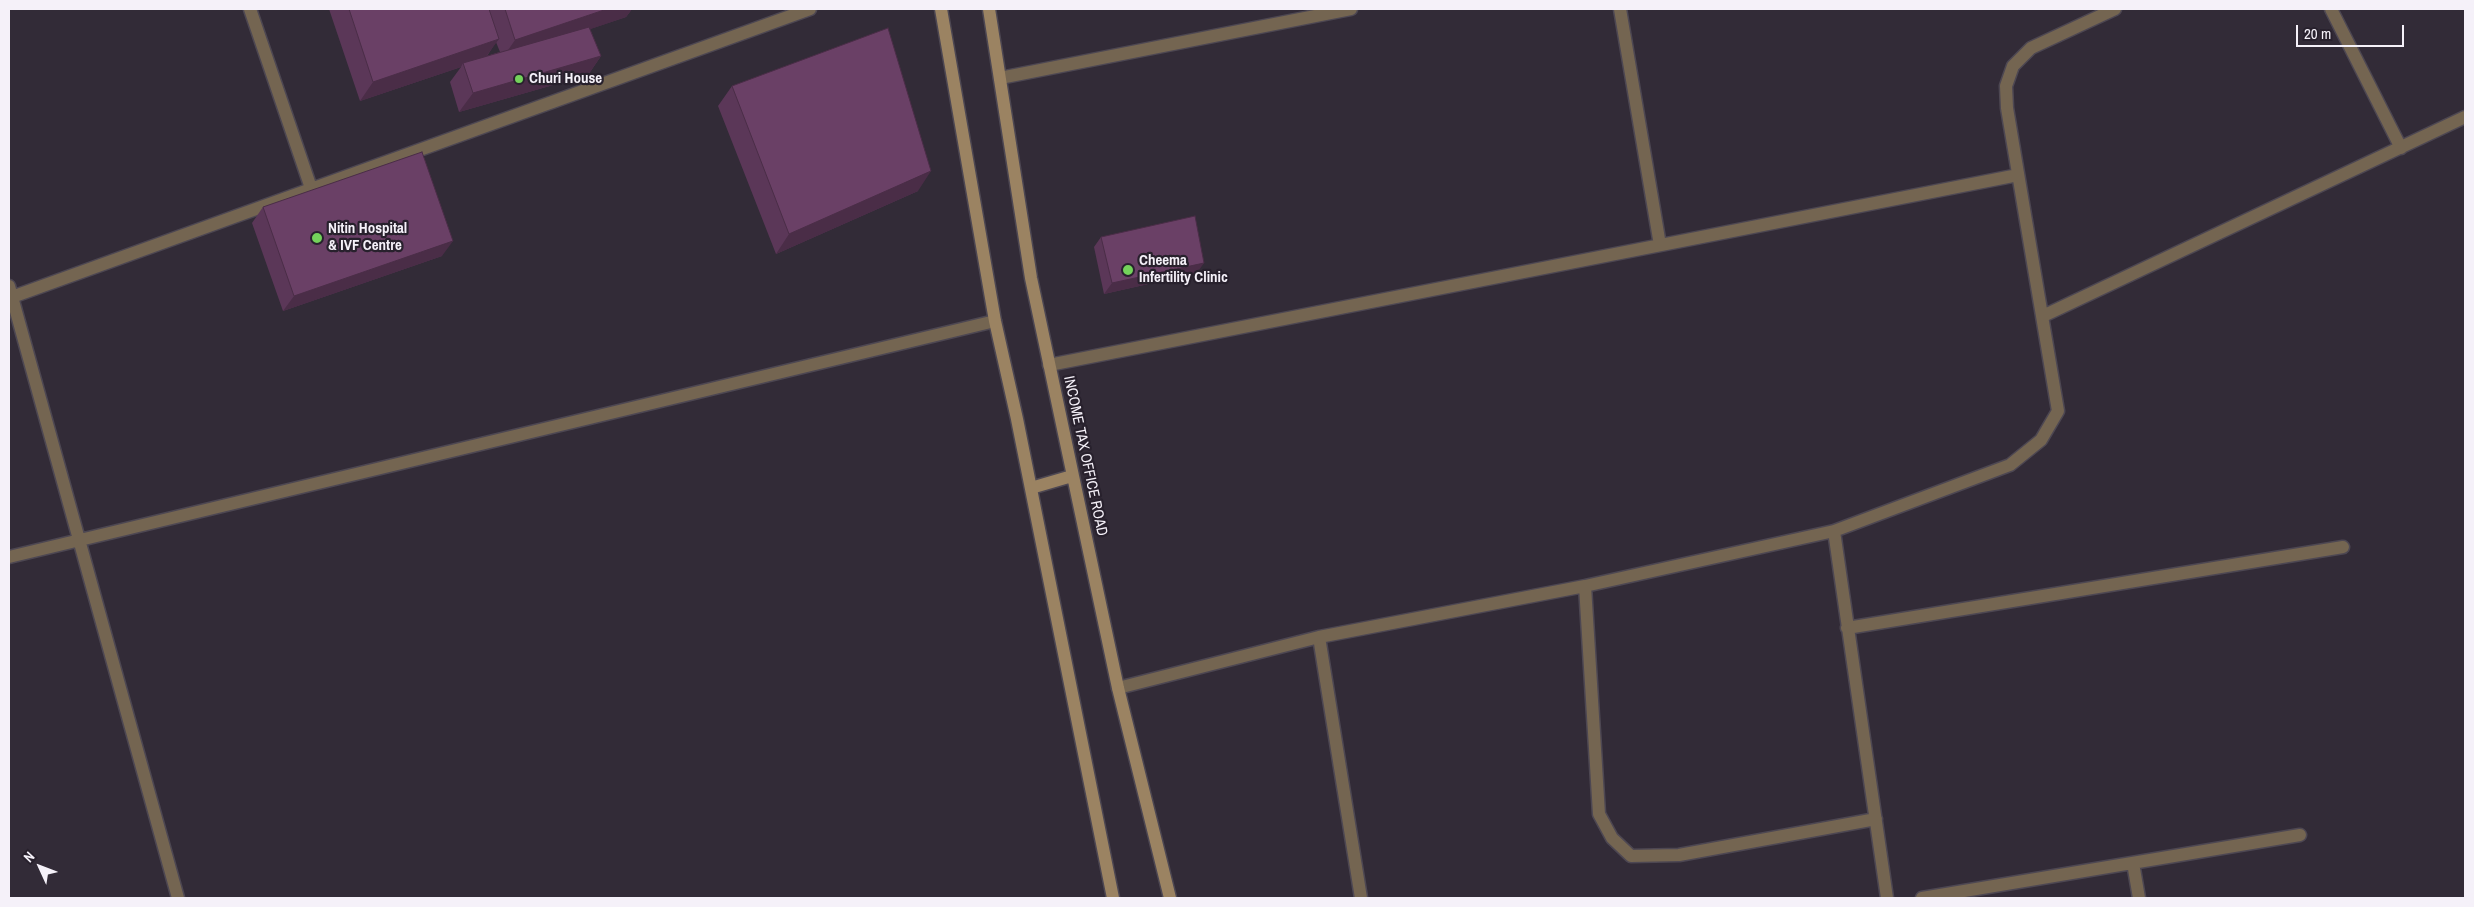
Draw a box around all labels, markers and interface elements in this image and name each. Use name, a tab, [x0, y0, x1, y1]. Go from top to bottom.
scale bar	[2299, 15, 2406, 47]
text: 20 m	[2304, 23, 2331, 44]
place label: Churi House	[529, 70, 602, 88]
marker: Churi House	[513, 73, 525, 85]
place label: Nitin Hospital & IVF Centre	[328, 220, 407, 255]
marker: Nitin Hospital & IVF Centre	[310, 231, 324, 245]
place label: Cheema Infertility Clinic	[1139, 252, 1228, 287]
marker: Cheema Infertility Clinic	[1121, 263, 1135, 277]
street label: INCOME TAX OFFICE ROAD	[1059, 374, 1111, 538]
north arrow	[15, 842, 65, 892]
text: N	[20, 848, 38, 866]

